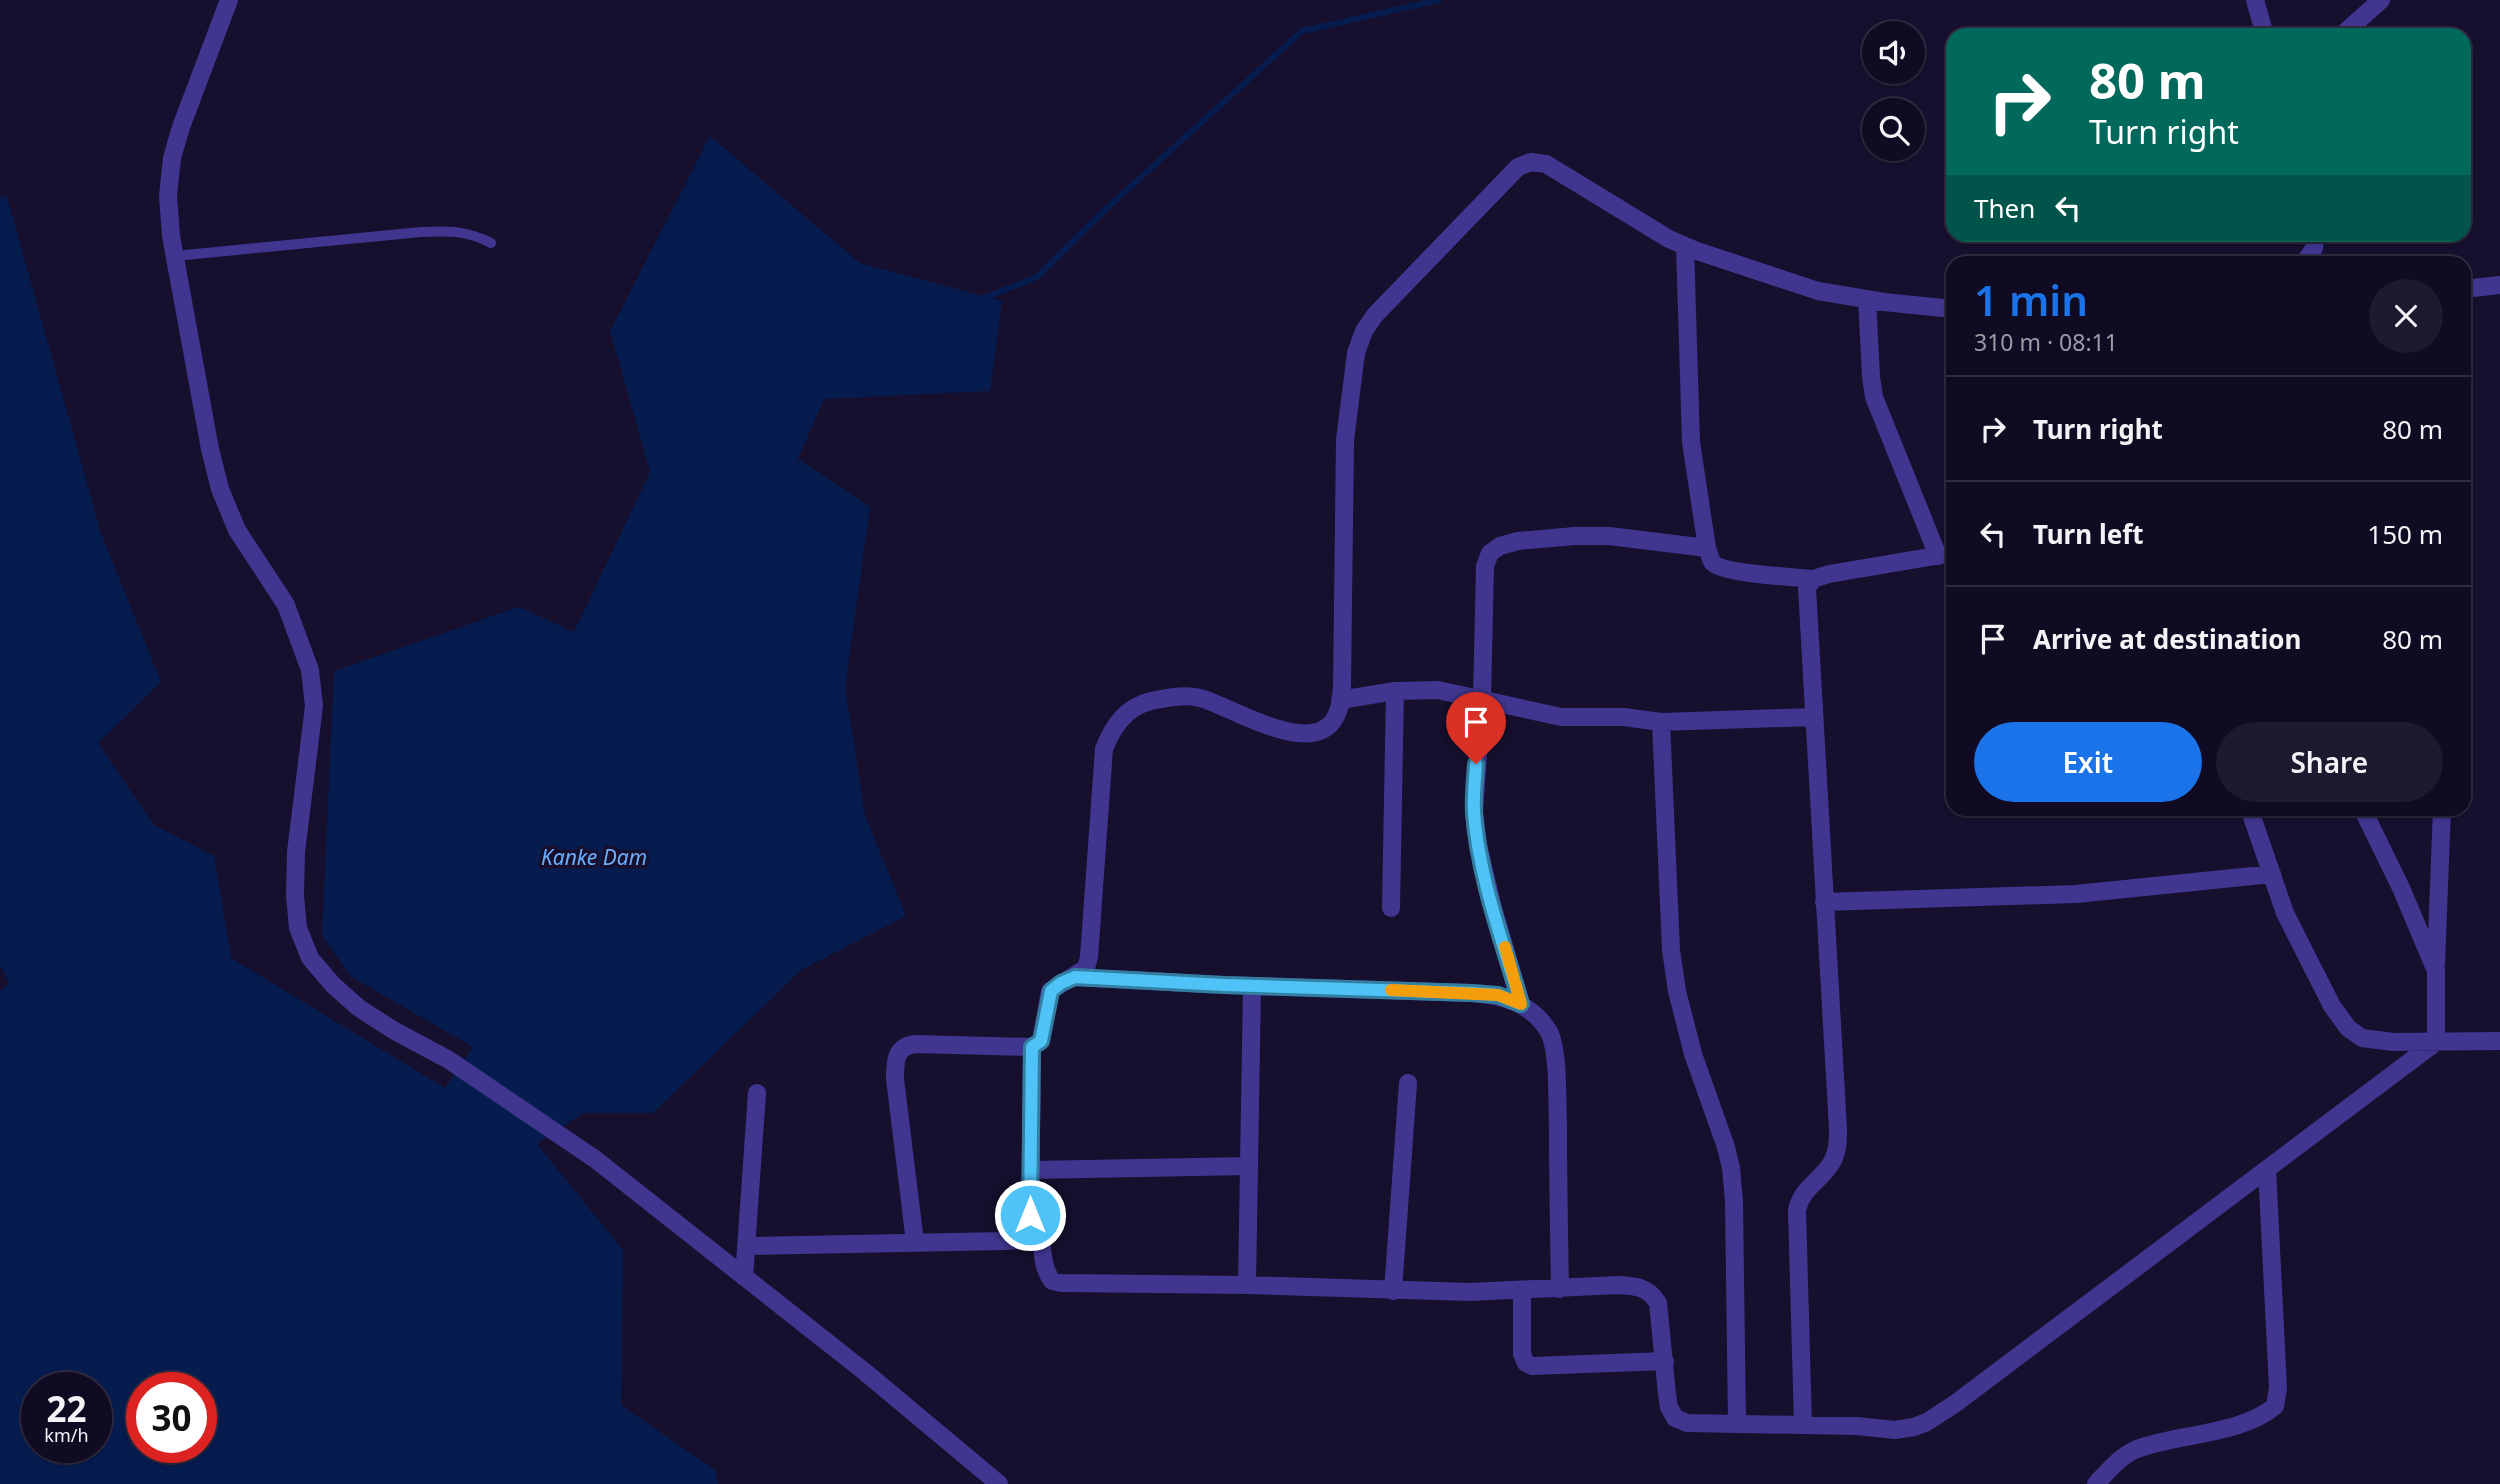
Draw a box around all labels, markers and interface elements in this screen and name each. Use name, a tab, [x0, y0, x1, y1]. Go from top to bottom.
map controls	[1862, 21, 1925, 161]
button: sound	[1862, 21, 1925, 84]
text: 80 m	[2089, 47, 2206, 113]
icon: right	[1974, 56, 2065, 147]
button: search	[1862, 98, 1925, 161]
text: Turn right	[2089, 110, 2239, 153]
icon: left	[2049, 189, 2087, 227]
text: Then	[1974, 190, 2035, 226]
text: 1 min	[1974, 271, 2088, 328]
button: close	[2369, 279, 2443, 353]
text: 310 m · 08:11	[1974, 326, 2118, 358]
icon: right	[1974, 410, 2012, 448]
text: Turn right	[2033, 411, 2163, 447]
text: 80 m	[2382, 411, 2443, 447]
icon: left	[1974, 515, 2012, 553]
text: Turn left	[2033, 516, 2144, 552]
text: 150 m	[2367, 516, 2443, 552]
icon: arrive	[1974, 620, 2012, 658]
text: Arrive at destination	[2033, 621, 2302, 657]
text: 80 m	[2382, 621, 2443, 657]
pin	[1446, 692, 1506, 764]
icon: arrive	[1457, 703, 1495, 741]
button: Exit	[1974, 722, 2202, 802]
button: Share	[2216, 722, 2443, 802]
water label: Kanke Dam	[541, 843, 647, 871]
position arrow	[993, 1178, 1067, 1252]
speed limit sign: 30	[126, 1372, 217, 1463]
text: 22	[46, 1385, 87, 1432]
text: km/h	[44, 1423, 89, 1447]

